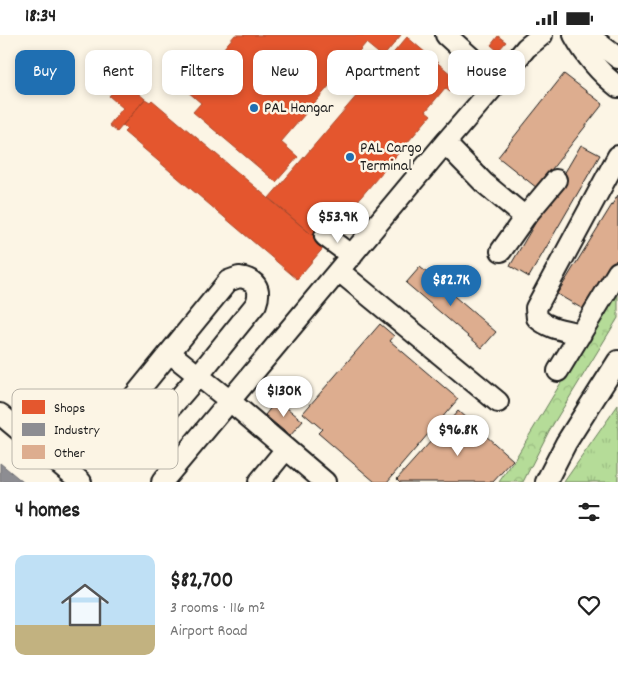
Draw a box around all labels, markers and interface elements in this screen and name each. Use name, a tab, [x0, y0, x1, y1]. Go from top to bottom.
text: 18:34	[25, 4, 56, 31]
chip: Buy	[15, 50, 75, 95]
chip: Rent	[85, 50, 152, 95]
chip: Filters	[162, 50, 243, 95]
chip: New	[253, 50, 317, 95]
chip: Apartment	[327, 50, 438, 95]
chip: House	[448, 50, 525, 95]
place label: PAL Hangar	[264, 97, 334, 120]
marker: PAL Hangar	[248, 102, 260, 114]
place label: PAL Cargo Terminal	[360, 137, 422, 178]
marker: PAL Cargo Terminal	[344, 151, 356, 163]
pin: $53.9K	[297, 201, 379, 244]
text: $53.9K	[318, 206, 358, 229]
pin: $82.7K	[410, 265, 492, 307]
text: $82.7K	[432, 269, 470, 292]
pin: $130K	[249, 375, 319, 418]
text: $130K	[267, 380, 301, 403]
legend	[12, 389, 178, 469]
text: Shops	[54, 399, 85, 419]
pin: $96.8K	[417, 415, 499, 457]
text: $96.8K	[438, 419, 478, 442]
text: Industry	[54, 421, 100, 441]
text: Other	[54, 444, 86, 464]
text: 4 homes	[15, 497, 80, 527]
icon: filters	[575, 498, 603, 526]
text: $82,700	[170, 567, 233, 597]
icon: home	[55, 575, 115, 635]
icon: heart	[575, 591, 603, 619]
text: 3 rooms · 116 m²	[170, 597, 265, 620]
text: Airport Road	[170, 620, 248, 643]

